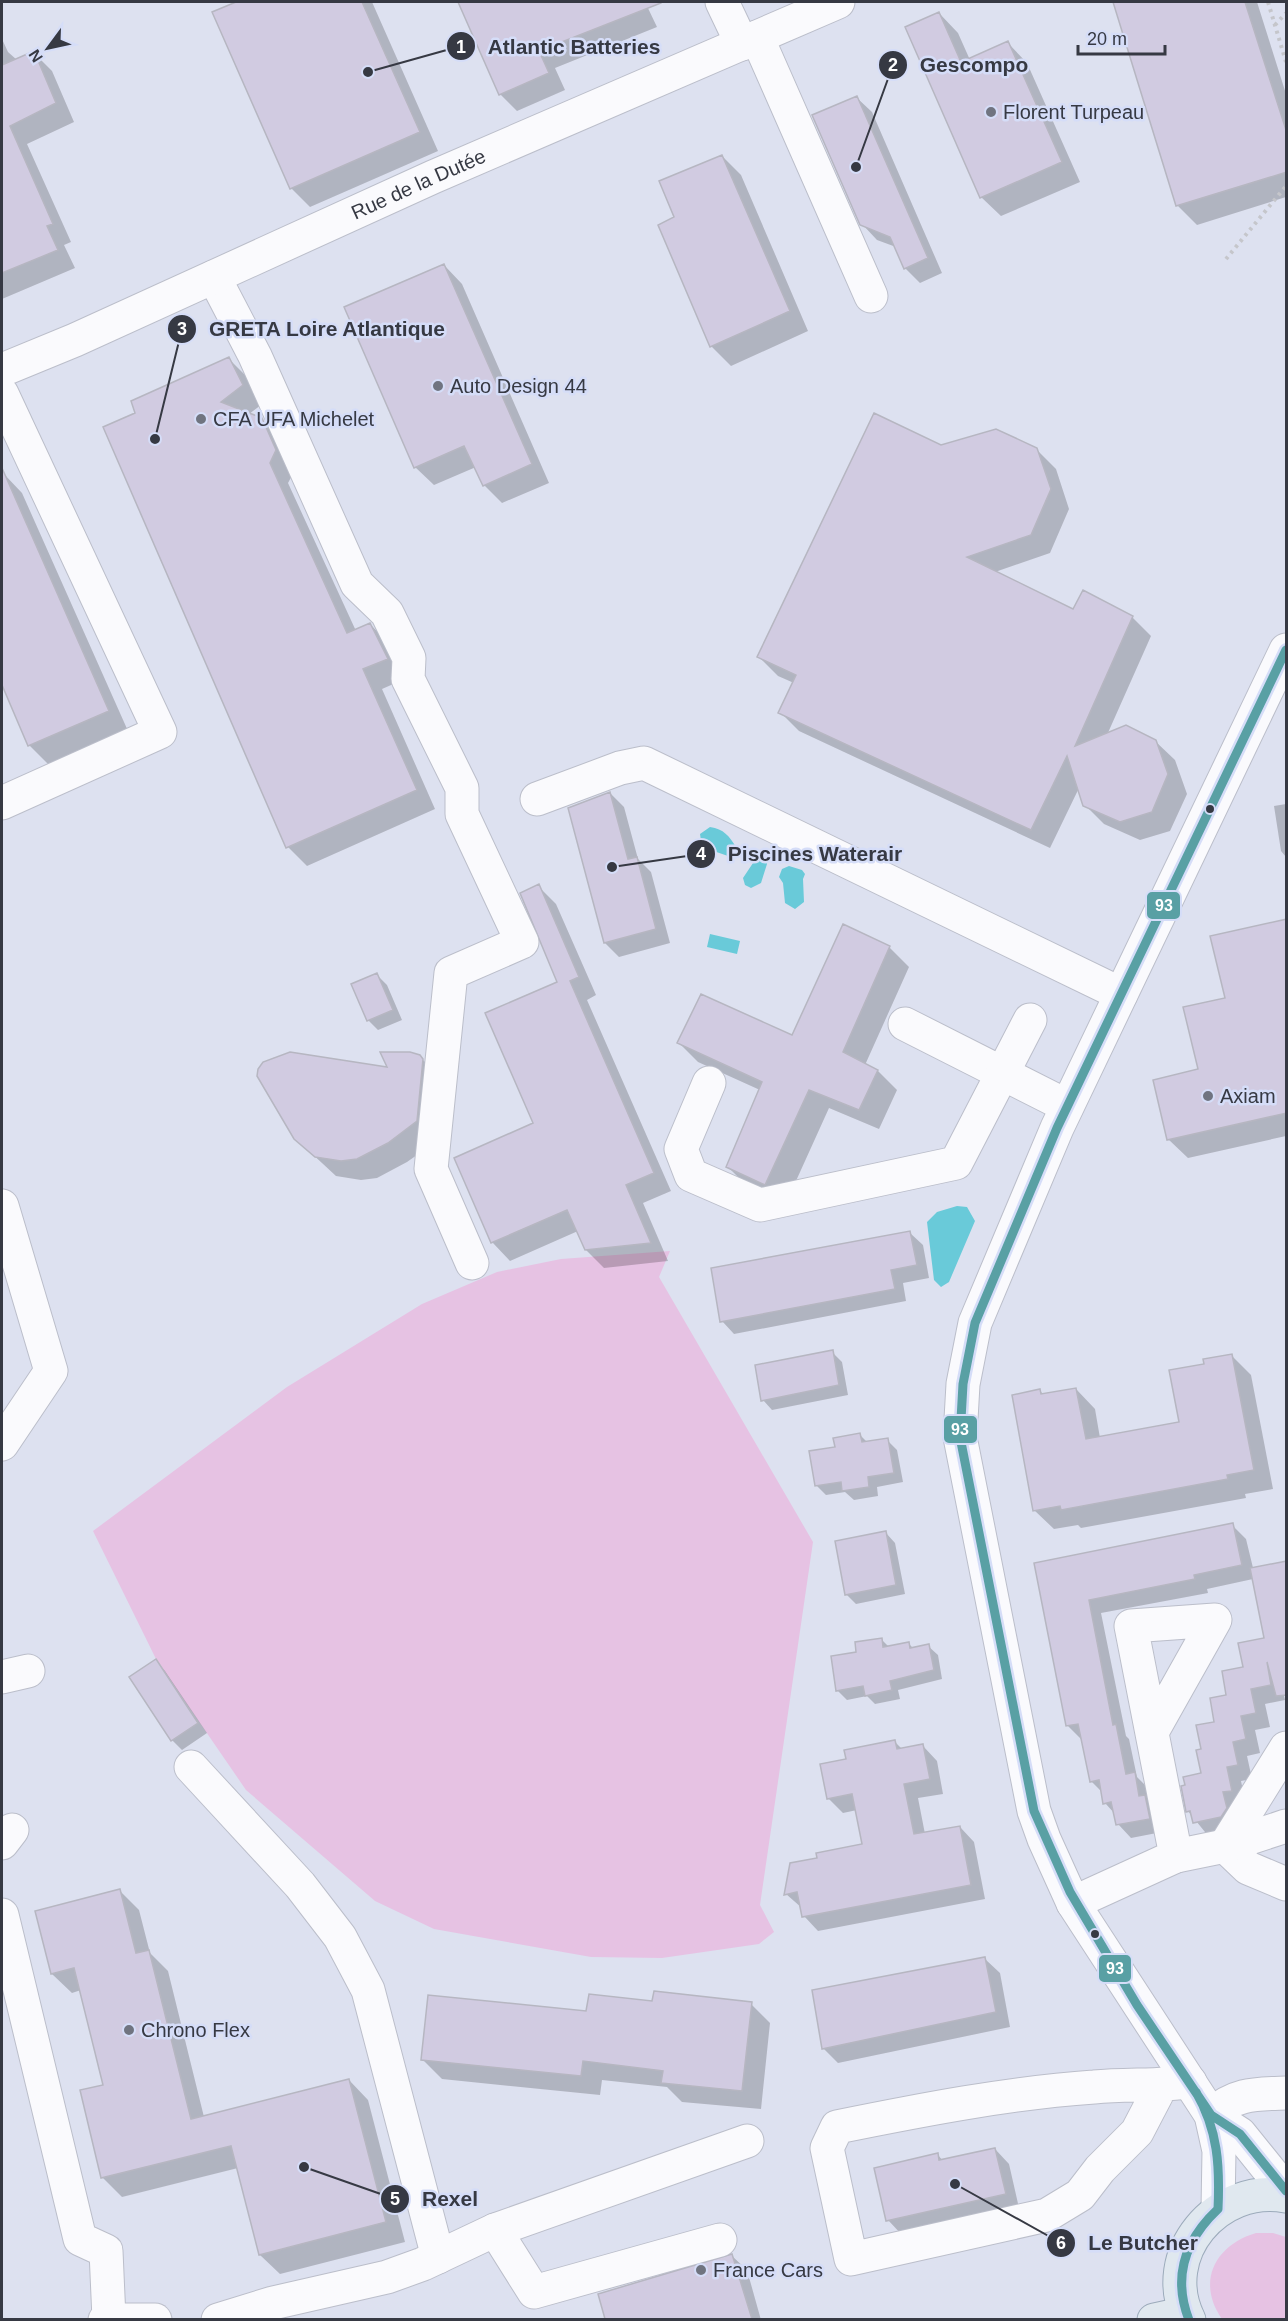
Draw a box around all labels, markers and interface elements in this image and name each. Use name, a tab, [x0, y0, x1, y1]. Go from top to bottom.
north arrow	[18, 18, 78, 78]
scale bar	[1078, 18, 1165, 56]
callout: Atlantic Batteries	[446, 27, 673, 66]
text: 20 m	[1087, 29, 1127, 49]
text: Atlantic Batteries	[488, 35, 660, 58]
text: 1	[456, 37, 466, 57]
callout: Gescompo	[878, 45, 1040, 84]
text: N	[26, 46, 46, 65]
text: Gescompo	[920, 53, 1028, 76]
text: 2	[888, 55, 898, 75]
place label: Florent Turpeau	[1003, 101, 1144, 123]
marker: Florent Turpeau	[984, 105, 998, 119]
street label: Rue de la Dutée	[348, 145, 489, 224]
callout: GRETA Loire Atlantique	[167, 310, 458, 349]
text: GRETA Loire Atlantique	[209, 317, 445, 340]
text: 3	[177, 319, 187, 339]
place label: Auto Design 44	[450, 375, 587, 397]
marker: Auto Design 44	[431, 379, 445, 393]
place label: CFA UFA Michelet	[213, 408, 375, 430]
marker: CFA UFA Michelet	[194, 412, 208, 426]
unlabelled marker	[1204, 803, 1216, 815]
callout: Piscines Waterair	[686, 834, 914, 873]
text: Piscines Waterair	[728, 842, 902, 865]
text: 4	[696, 844, 706, 864]
line badge: 93	[1146, 891, 1181, 920]
text: 93	[1155, 897, 1173, 914]
place label: Axiam	[1220, 1085, 1276, 1107]
marker: Axiam	[1201, 1089, 1215, 1103]
line badge: 93	[943, 1415, 978, 1444]
text: 93	[951, 1421, 969, 1438]
unlabelled marker	[1089, 1928, 1101, 1940]
line badge: 93	[1098, 1954, 1132, 1983]
text: 93	[1106, 1960, 1124, 1977]
place label: Chrono Flex	[141, 2019, 250, 2041]
marker: Chrono Flex	[122, 2023, 136, 2037]
callout: Rexel	[380, 2179, 490, 2218]
text: Rexel	[422, 2187, 478, 2210]
text: 5	[390, 2189, 400, 2209]
callout: Le Butcher	[1046, 2223, 1209, 2262]
text: Le Butcher	[1088, 2231, 1198, 2254]
text: 6	[1056, 2233, 1066, 2253]
place label: France Cars	[713, 2259, 823, 2281]
marker: France Cars	[694, 2263, 708, 2277]

